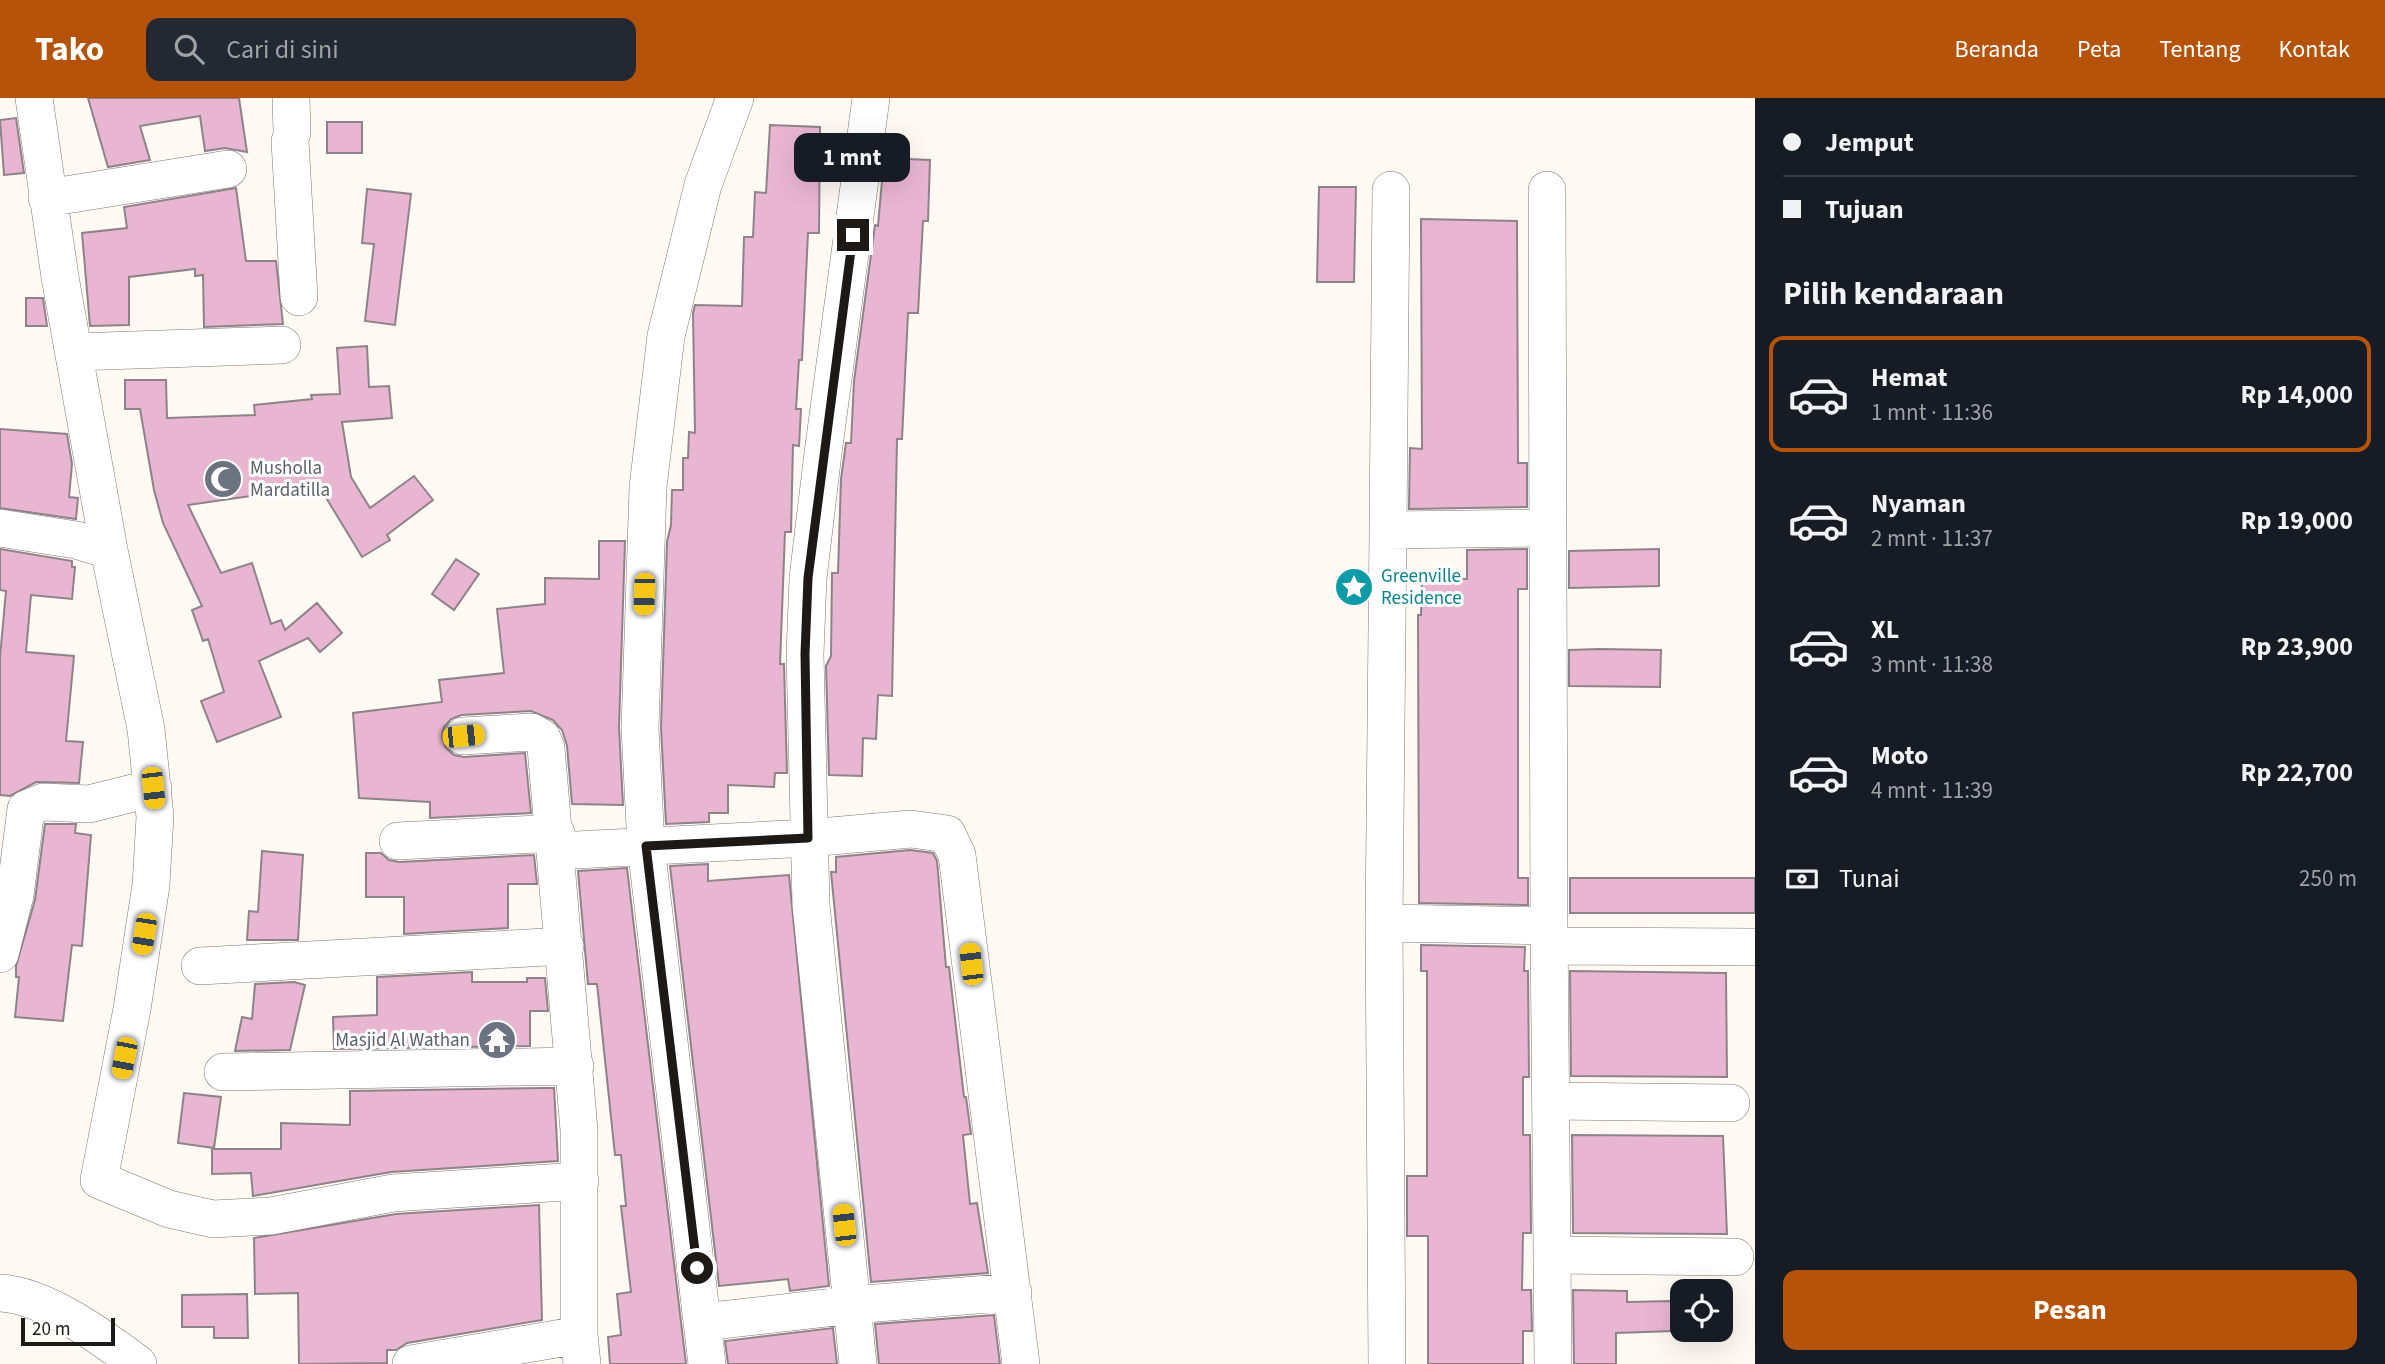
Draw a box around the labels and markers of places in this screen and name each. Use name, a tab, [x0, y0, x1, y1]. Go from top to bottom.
place label: Musholla Mardatilla	[250, 455, 330, 504]
mosque icon: Musholla Mardatilla	[202, 458, 244, 500]
place label: Greenville Residence	[1381, 563, 1462, 612]
place icon: Greenville Residence	[1333, 566, 1375, 608]
temple icon: Masjid Al Wathan	[476, 1019, 518, 1061]
place label: Masjid Al Wathan	[335, 1027, 470, 1054]

